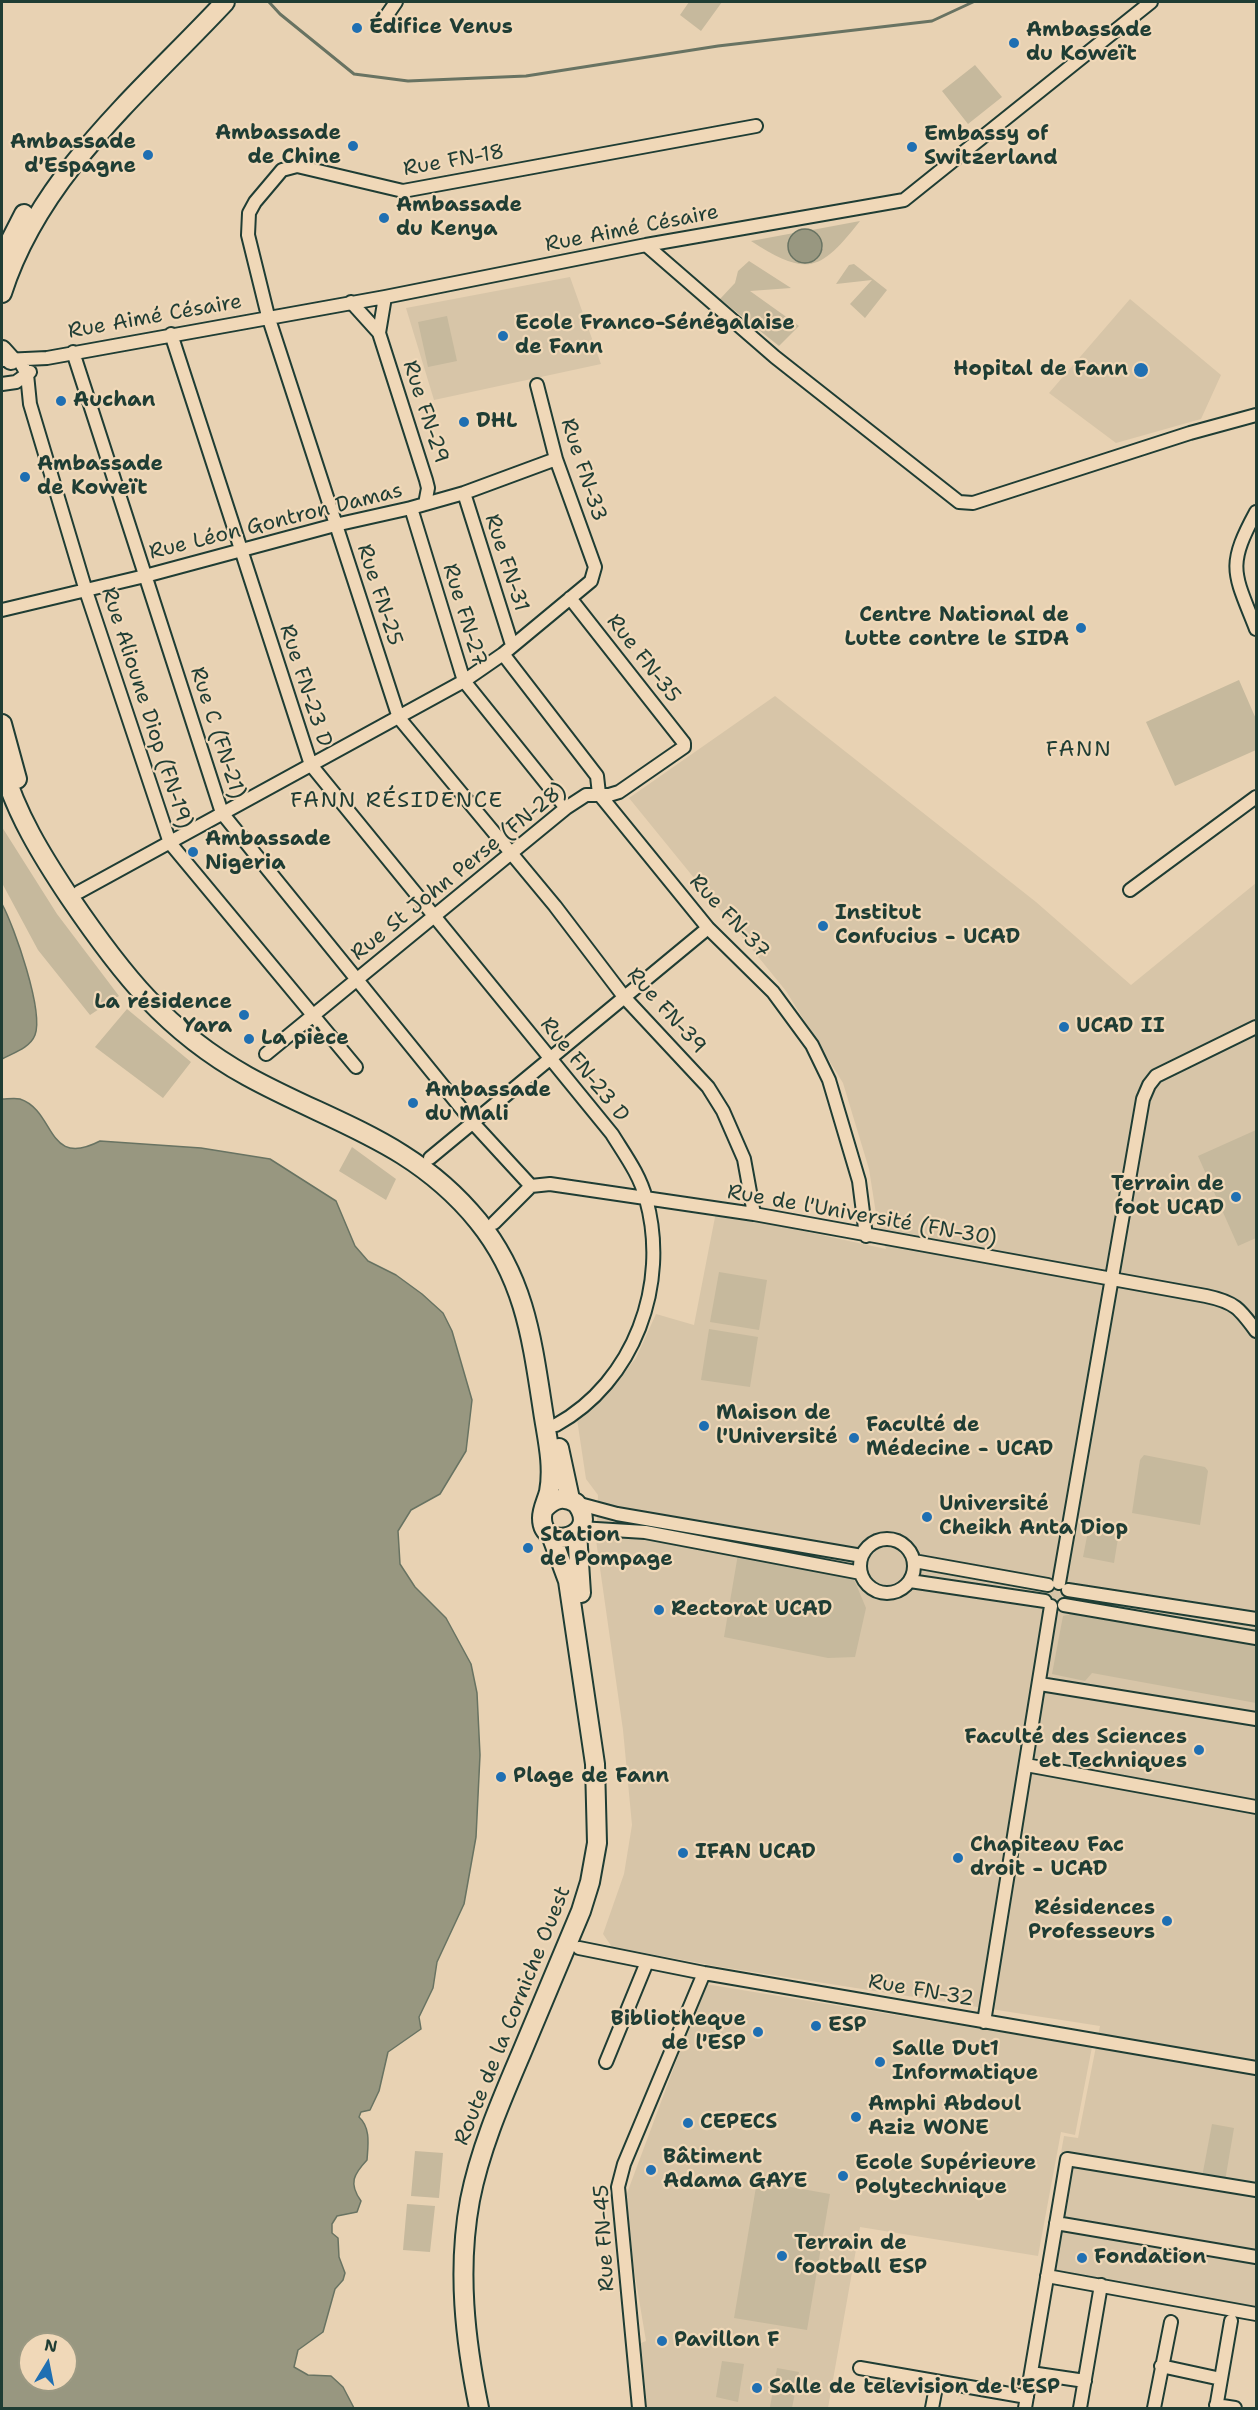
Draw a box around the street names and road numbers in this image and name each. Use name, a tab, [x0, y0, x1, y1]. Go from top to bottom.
street label: Rue FN-18	[401, 140, 507, 182]
street label: Rue Aimé Césaire	[543, 200, 721, 258]
street label: Rue Aimé Césaire	[66, 289, 244, 345]
street label: Rue FN-29	[397, 358, 453, 466]
street label: Rue FN-33	[555, 415, 611, 525]
street label: Rue Léon Gontron Damas	[147, 478, 405, 566]
street label: Rue FN-31	[478, 511, 534, 615]
street label: Rue FN-25	[351, 541, 407, 649]
street label: Rue FN-27	[436, 561, 492, 669]
street label: Rue Alioune Diop (FN-19)	[95, 584, 197, 832]
street label: Rue FN-35	[601, 610, 685, 708]
street label: Rue FN-23 D	[273, 621, 337, 751]
street label: Rue C (FN-21)	[184, 664, 250, 802]
street label: Rue St John Perse (FN-28)	[346, 777, 572, 967]
street label: Rue FN-37	[684, 870, 774, 964]
street label: Rue FN-39	[621, 963, 711, 1059]
street label: Rue FN-23 D	[534, 1013, 634, 1127]
street label: Rue de l'Université (FN-30)	[725, 1180, 999, 1252]
street label: Route de la Corniche Ouest	[449, 1883, 577, 2149]
street label: Rue FN-32	[866, 1969, 976, 2013]
street label: Rue FN-45	[590, 2184, 620, 2292]

